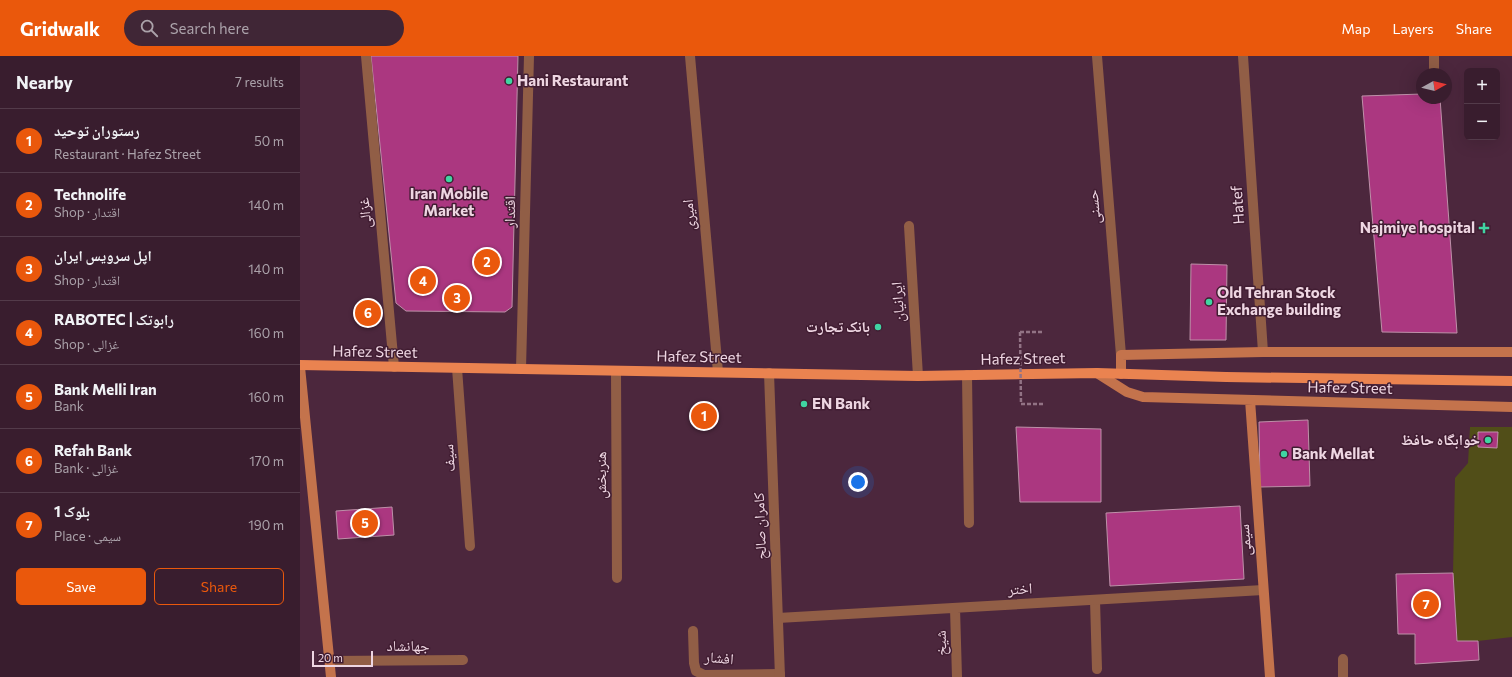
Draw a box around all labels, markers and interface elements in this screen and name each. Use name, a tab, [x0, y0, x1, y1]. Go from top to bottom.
search box	[124, 10, 404, 46]
text: Gridwalk	[20, 17, 100, 40]
icon: search	[138, 17, 160, 39]
text: Search here	[170, 19, 249, 37]
text: Map	[1342, 20, 1370, 37]
text: Layers	[1392, 20, 1434, 37]
text: Share	[1456, 20, 1492, 37]
north arrow	[1416, 68, 1452, 104]
map controls	[1464, 68, 1500, 140]
button: +	[1464, 68, 1500, 104]
place label: Hani Restaurant	[517, 71, 628, 89]
text: Nearby	[16, 72, 73, 93]
text: 7 results	[235, 74, 284, 90]
marker: Hani Restaurant	[504, 76, 514, 86]
button: −	[1464, 104, 1500, 140]
text: رستوران توحید	[54, 121, 140, 139]
text: 1	[26, 133, 32, 149]
text: 50 m	[254, 133, 284, 149]
text: Restaurant · Hafez Street	[54, 146, 201, 162]
marker: Iran Mobile Market	[444, 174, 454, 184]
place label: Iran Mobile Market	[410, 184, 488, 219]
text: Technolife	[54, 185, 126, 203]
street label: Hatef	[1227, 185, 1247, 225]
street label: حسنی	[1083, 189, 1105, 225]
street label: غزالی	[354, 196, 376, 229]
street label: اقتدار	[500, 196, 519, 229]
text: 2	[25, 197, 33, 213]
text: 140 m	[248, 197, 284, 213]
street label: امیری	[678, 199, 700, 231]
text: Shop · اقتدار	[54, 204, 120, 220]
place label: Najmiye hospital	[1360, 218, 1475, 236]
marker: Najmiye hospital	[1478, 222, 1490, 234]
text: اپل سرویس ایران	[54, 246, 152, 264]
pin: 2	[474, 247, 500, 277]
text: 3	[25, 261, 33, 277]
text: 140 m	[248, 261, 284, 277]
pin: 4	[410, 266, 436, 296]
text: Shop · اقتدار	[54, 272, 120, 288]
street label: ایرانیان	[887, 281, 909, 323]
pin: 3	[444, 283, 470, 313]
place label: Old Tehran Stock Exchange building	[1217, 283, 1341, 318]
marker: Old Tehran Stock Exchange building	[1204, 297, 1214, 307]
pin: 6	[355, 298, 381, 328]
text: RABOTEC | رابوتک	[54, 310, 174, 328]
place label: بانک تجارت	[806, 317, 870, 336]
marker: بانک تجارت	[873, 322, 883, 332]
text: 4	[25, 325, 33, 341]
text: 160 m	[248, 325, 284, 341]
text: Shop · غزالی	[54, 336, 119, 352]
street label: Hafez Street	[332, 341, 418, 361]
street label: Hafez Street	[656, 346, 742, 366]
street label: Hafez Street	[980, 348, 1066, 368]
street label: Hafez Street	[1307, 377, 1393, 397]
text: Bank Melli Iran	[54, 380, 157, 398]
text: 5	[25, 389, 33, 405]
text: 160 m	[248, 389, 284, 405]
place label: EN Bank	[812, 394, 871, 412]
text: Bank	[54, 398, 84, 414]
marker: EN Bank	[799, 399, 809, 409]
pin: 1	[691, 401, 717, 431]
place label: خوابگاه حافظ	[1401, 430, 1480, 449]
marker: خوابگاه حافظ	[1483, 435, 1493, 445]
text: Refah Bank	[54, 441, 132, 459]
street label: سیف	[438, 444, 458, 472]
place label: Bank Mellat	[1292, 444, 1375, 462]
marker: Bank Mellat	[1279, 449, 1289, 459]
street label: هنربخش	[591, 451, 611, 499]
text: 6	[25, 453, 33, 469]
text: 170 m	[249, 453, 284, 469]
text: Bank · غزالی	[54, 460, 118, 476]
your location	[848, 472, 868, 492]
street label: کامران صالح	[749, 492, 771, 560]
text: بلوک 1	[54, 502, 90, 520]
pin: 5	[352, 508, 378, 538]
text: 7	[25, 517, 33, 533]
text: 190 m	[248, 517, 284, 533]
street label: سیمی	[1234, 523, 1256, 557]
text: Place · سیمی	[54, 528, 121, 544]
button: Save	[16, 568, 146, 605]
button: Share	[154, 568, 284, 605]
street label: اختر	[1006, 578, 1033, 599]
pin: 7	[1413, 589, 1439, 619]
street label: شیخ	[931, 630, 951, 656]
street label: جهانشاد	[386, 636, 430, 655]
street label: افشار	[703, 647, 735, 668]
scale bar	[312, 649, 373, 668]
text: 20 m	[318, 651, 343, 664]

